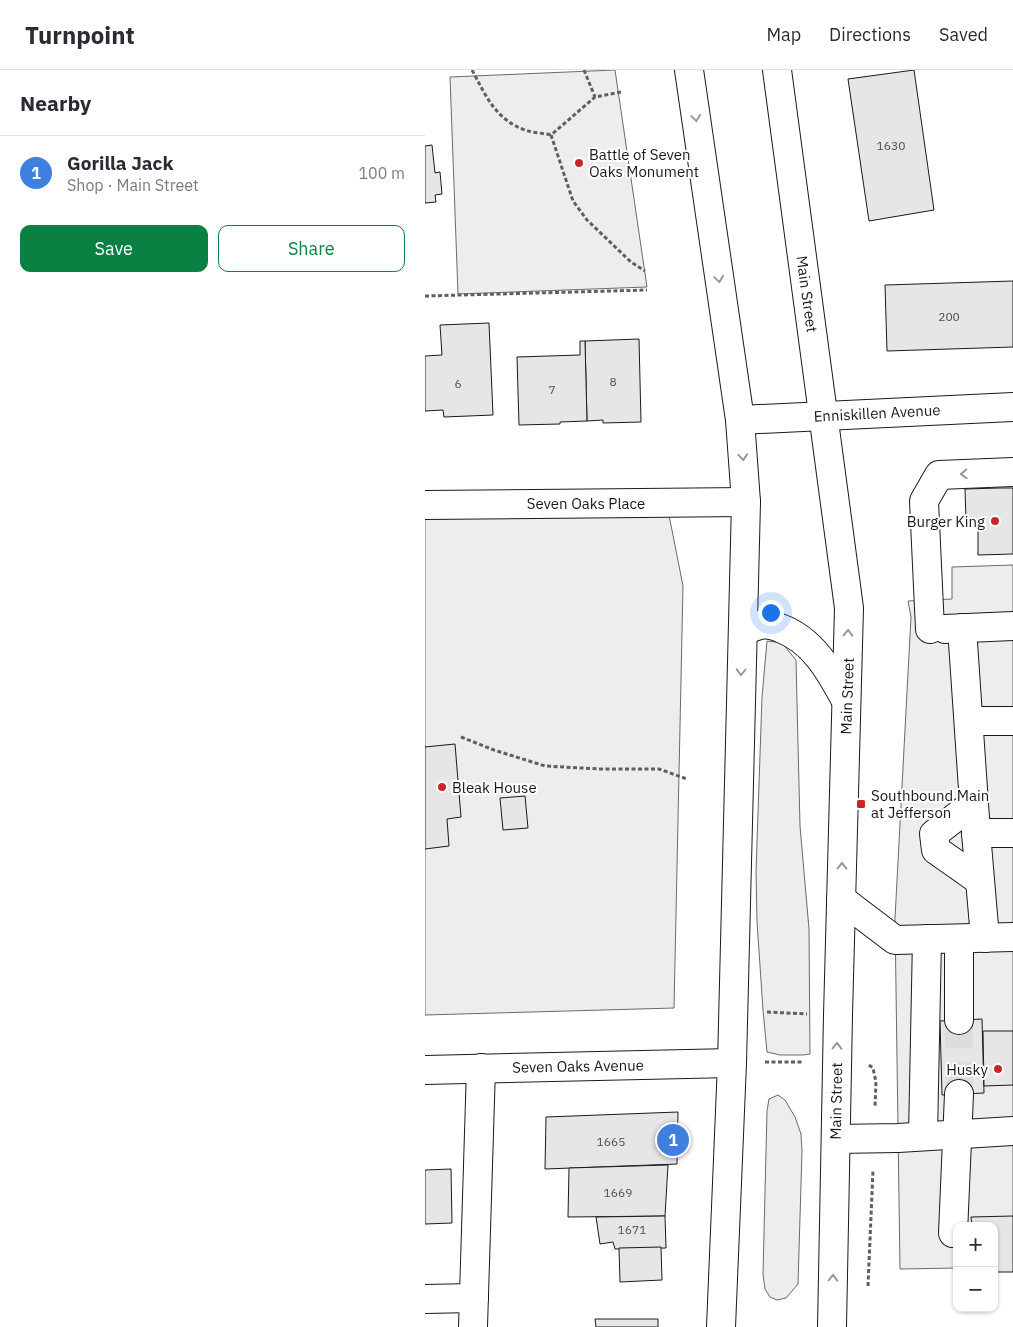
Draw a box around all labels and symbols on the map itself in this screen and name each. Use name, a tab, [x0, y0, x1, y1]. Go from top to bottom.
one-way arrow	[690, 115, 701, 123]
house number: 1630	[877, 138, 905, 153]
place label: Battle of Seven Oaks Monument	[589, 145, 699, 181]
marker: Battle of Seven Oaks Monument	[573, 157, 585, 169]
street label: Main Street	[792, 254, 822, 334]
one-way arrow	[714, 275, 724, 283]
house number: 200	[938, 309, 960, 324]
house number: 8	[609, 374, 617, 389]
house number: 6	[454, 376, 462, 391]
house number: 7	[548, 382, 556, 397]
street label: Enniskillen Avenue	[813, 400, 941, 426]
one-way arrow	[737, 454, 748, 462]
one-way arrow	[960, 469, 968, 479]
street label: Seven Oaks Place	[527, 494, 645, 513]
place label: Burger King	[907, 512, 985, 531]
marker: Burger King	[989, 515, 1001, 527]
your location	[758, 600, 784, 626]
one-way arrow	[843, 629, 853, 637]
street label: Main Street	[836, 657, 858, 735]
one-way arrow	[736, 668, 747, 676]
place label: Bleak House	[452, 778, 537, 797]
marker: Bleak House	[436, 781, 448, 793]
place label: Southbound Main at Jefferson	[871, 786, 989, 822]
marker: Southbound Main at Jefferson	[855, 798, 867, 810]
one-way arrow	[837, 862, 847, 870]
one-way arrow	[832, 1042, 843, 1050]
street label: Seven Oaks Avenue	[512, 1055, 644, 1077]
place label: Husky	[946, 1060, 989, 1079]
street label: Main Street	[826, 1062, 846, 1140]
marker: Husky	[992, 1063, 1004, 1075]
pin: 1	[657, 1121, 689, 1159]
house number: 1665	[597, 1134, 625, 1149]
house number: 1669	[604, 1185, 632, 1200]
house number: 1671	[618, 1222, 646, 1237]
one-way arrow	[828, 1274, 838, 1282]

